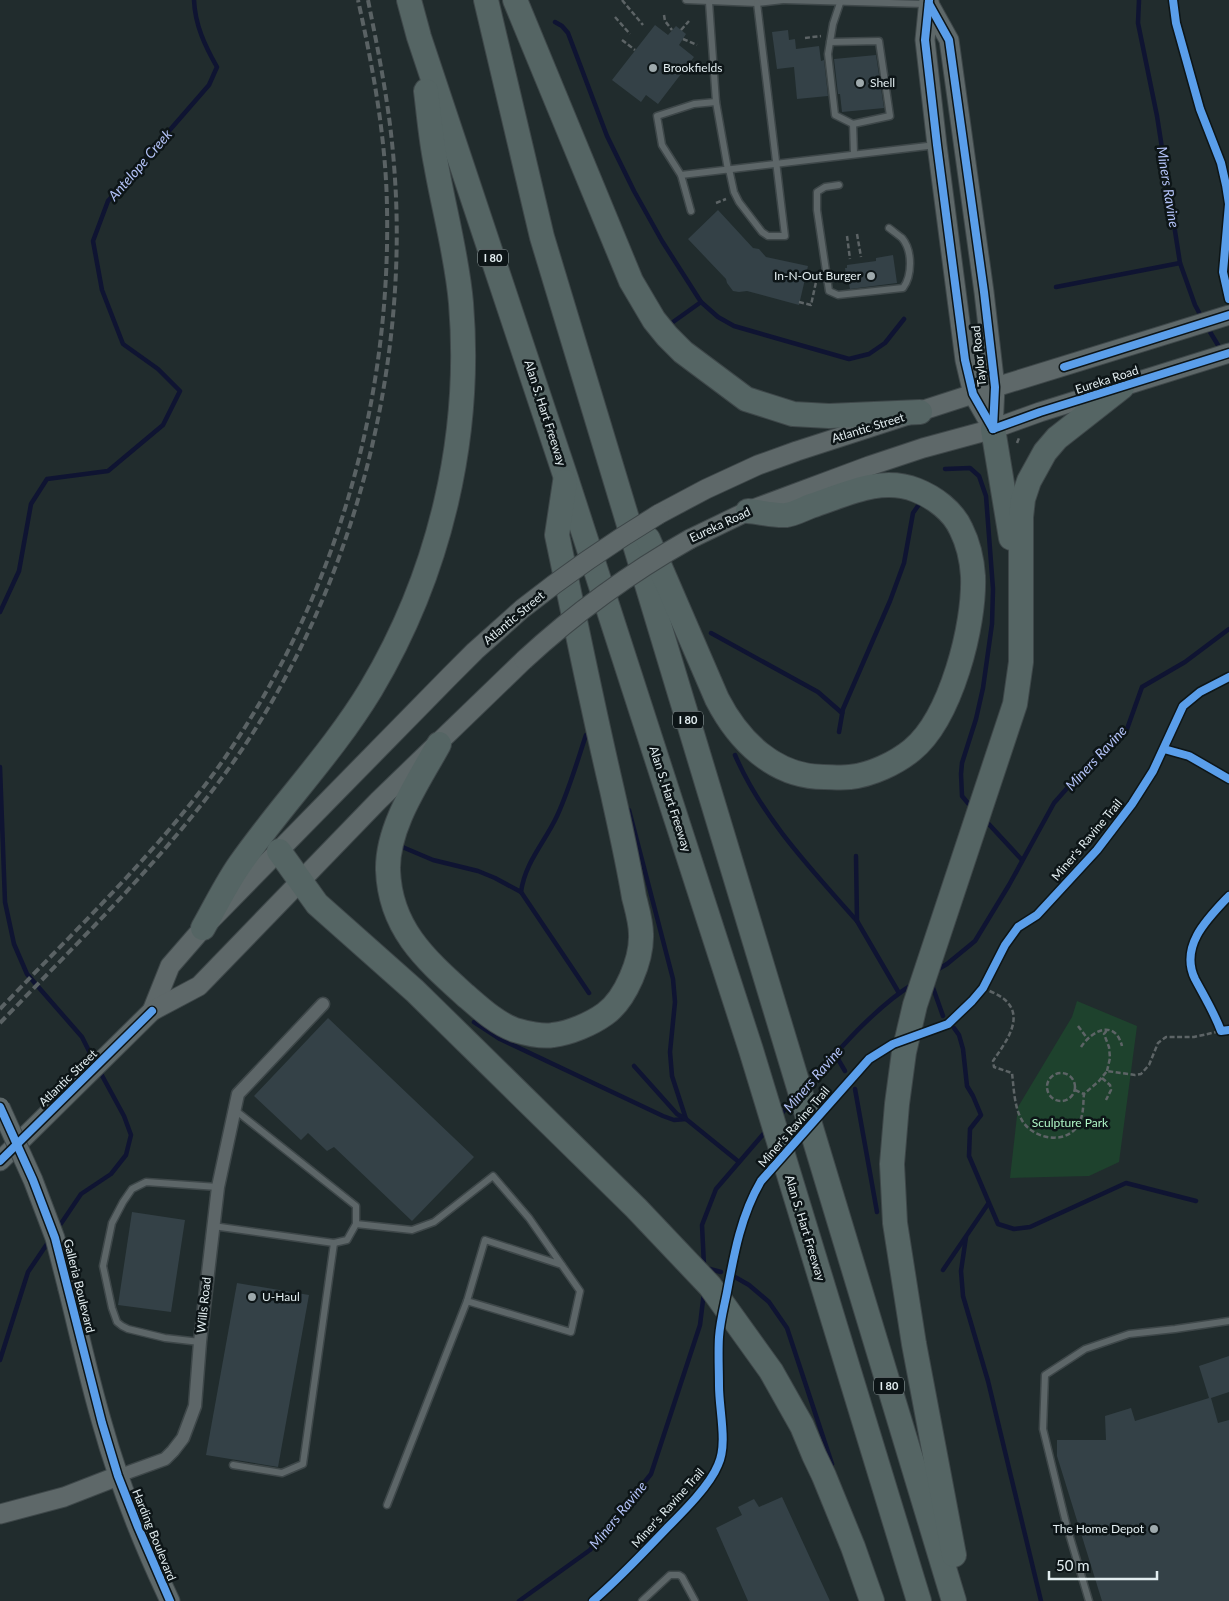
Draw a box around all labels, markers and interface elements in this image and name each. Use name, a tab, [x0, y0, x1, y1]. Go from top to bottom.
place label: Brookfields	[663, 60, 722, 75]
marker: Brookfields	[647, 62, 659, 74]
place label: Shell	[870, 75, 895, 90]
marker: Shell	[854, 77, 866, 89]
water label: Antelope Creek	[103, 125, 175, 204]
water label: Miners Ravine	[1154, 145, 1183, 229]
road number: I 80	[478, 250, 508, 266]
place label: In-N-Out Burger	[774, 268, 862, 283]
marker: In-N-Out Burger	[865, 270, 877, 282]
street label: Taylor Road	[968, 325, 989, 387]
street label: Alan S. Hart Freeway	[521, 358, 570, 468]
street label: Eureka Road	[1073, 362, 1140, 397]
street label: Atlantic Street	[830, 409, 907, 446]
street label: Eureka Road	[687, 504, 753, 545]
street label: Atlantic Street	[480, 587, 548, 648]
road number: I 80	[673, 712, 703, 728]
water label: Miners Ravine	[1061, 722, 1130, 793]
street label: Alan S. Hart Freeway	[646, 744, 695, 854]
street label: Miner's Ravine Trail	[1048, 796, 1125, 883]
water label: Miners Ravine	[779, 1042, 846, 1115]
street label: Atlantic Street	[35, 1046, 100, 1109]
street label: Miner's Ravine Trail	[755, 1083, 833, 1170]
park label: Sculpture Park	[1032, 1115, 1109, 1130]
street label: Alan S. Hart Freeway	[782, 1173, 829, 1283]
street label: Galleria Boulevard	[61, 1237, 98, 1334]
street label: Wills Road	[193, 1276, 214, 1333]
place label: U-Haul	[262, 1289, 300, 1304]
marker: U-Haul	[246, 1291, 258, 1303]
road number: I 80	[874, 1378, 904, 1394]
street label: Miner's Ravine Trail	[628, 1465, 707, 1550]
water label: Miners Ravine	[585, 1477, 650, 1552]
street label: Harding Boulevard	[129, 1487, 180, 1583]
place label: The Home Depot	[1053, 1521, 1145, 1536]
marker: The Home Depot	[1148, 1523, 1160, 1535]
scale bar	[1049, 1548, 1156, 1580]
text: 50 m	[1056, 1556, 1090, 1574]

